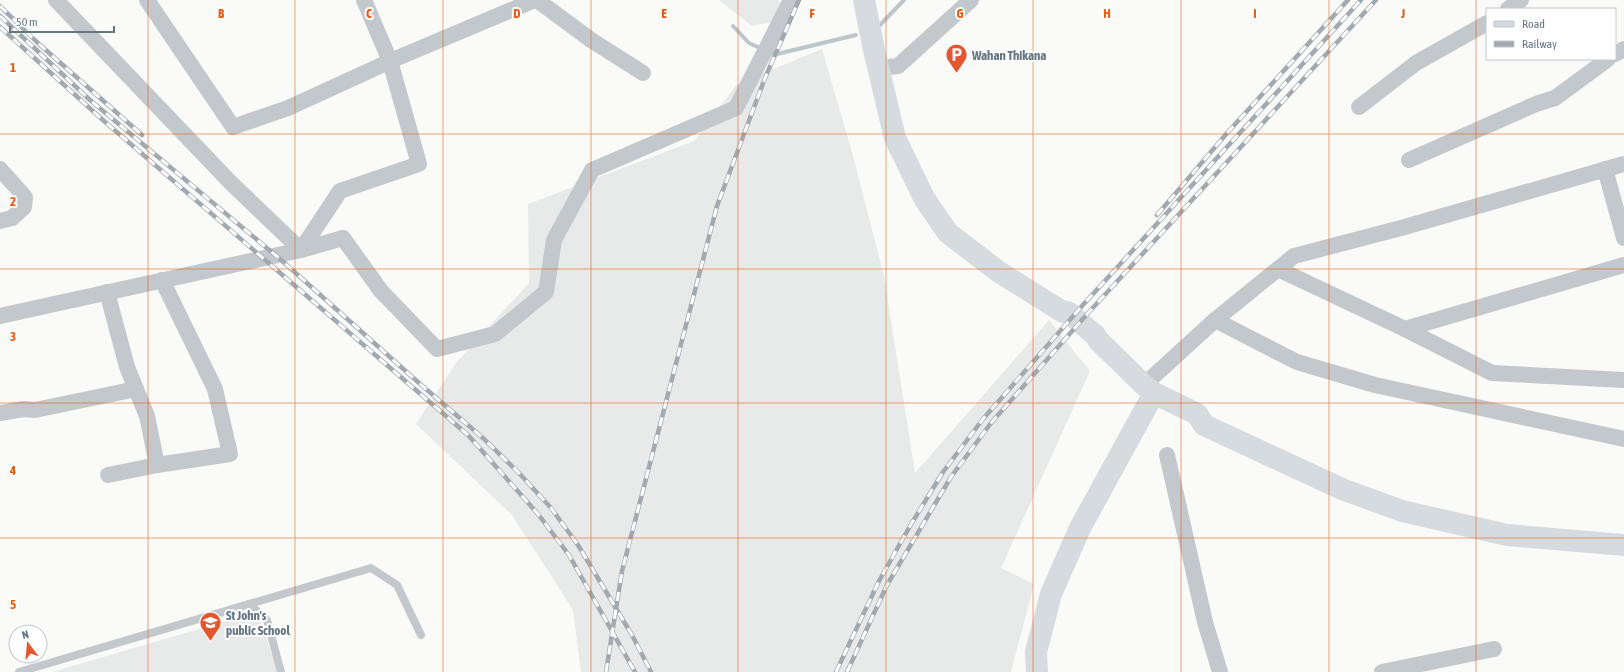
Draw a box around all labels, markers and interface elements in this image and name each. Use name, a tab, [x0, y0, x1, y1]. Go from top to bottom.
text: B	[218, 6, 225, 21]
text: C	[366, 6, 372, 21]
text: D	[513, 6, 521, 21]
text: E	[661, 6, 667, 21]
text: F	[809, 6, 815, 21]
text: G	[957, 6, 964, 21]
text: H	[1103, 6, 1111, 21]
text: I	[1253, 6, 1257, 21]
text: J	[1400, 6, 1405, 21]
scale bar	[10, 8, 114, 34]
legend	[1486, 8, 1616, 60]
text: 50 m	[16, 15, 38, 29]
text: Road	[1522, 17, 1545, 31]
text: Railway	[1522, 37, 1557, 51]
parking icon: Wahan Thikana	[944, 42, 970, 75]
place label: Wahan Thikana	[971, 48, 1046, 63]
text: 1	[10, 60, 16, 75]
text: 2	[10, 194, 16, 209]
text: 3	[10, 329, 16, 344]
text: 4	[9, 463, 16, 478]
text: 5	[10, 597, 16, 612]
place label: St John's public School	[226, 608, 290, 638]
school or university icon: St John's public School	[198, 609, 224, 642]
north arrow	[8, 624, 48, 664]
text: N	[20, 628, 30, 641]

